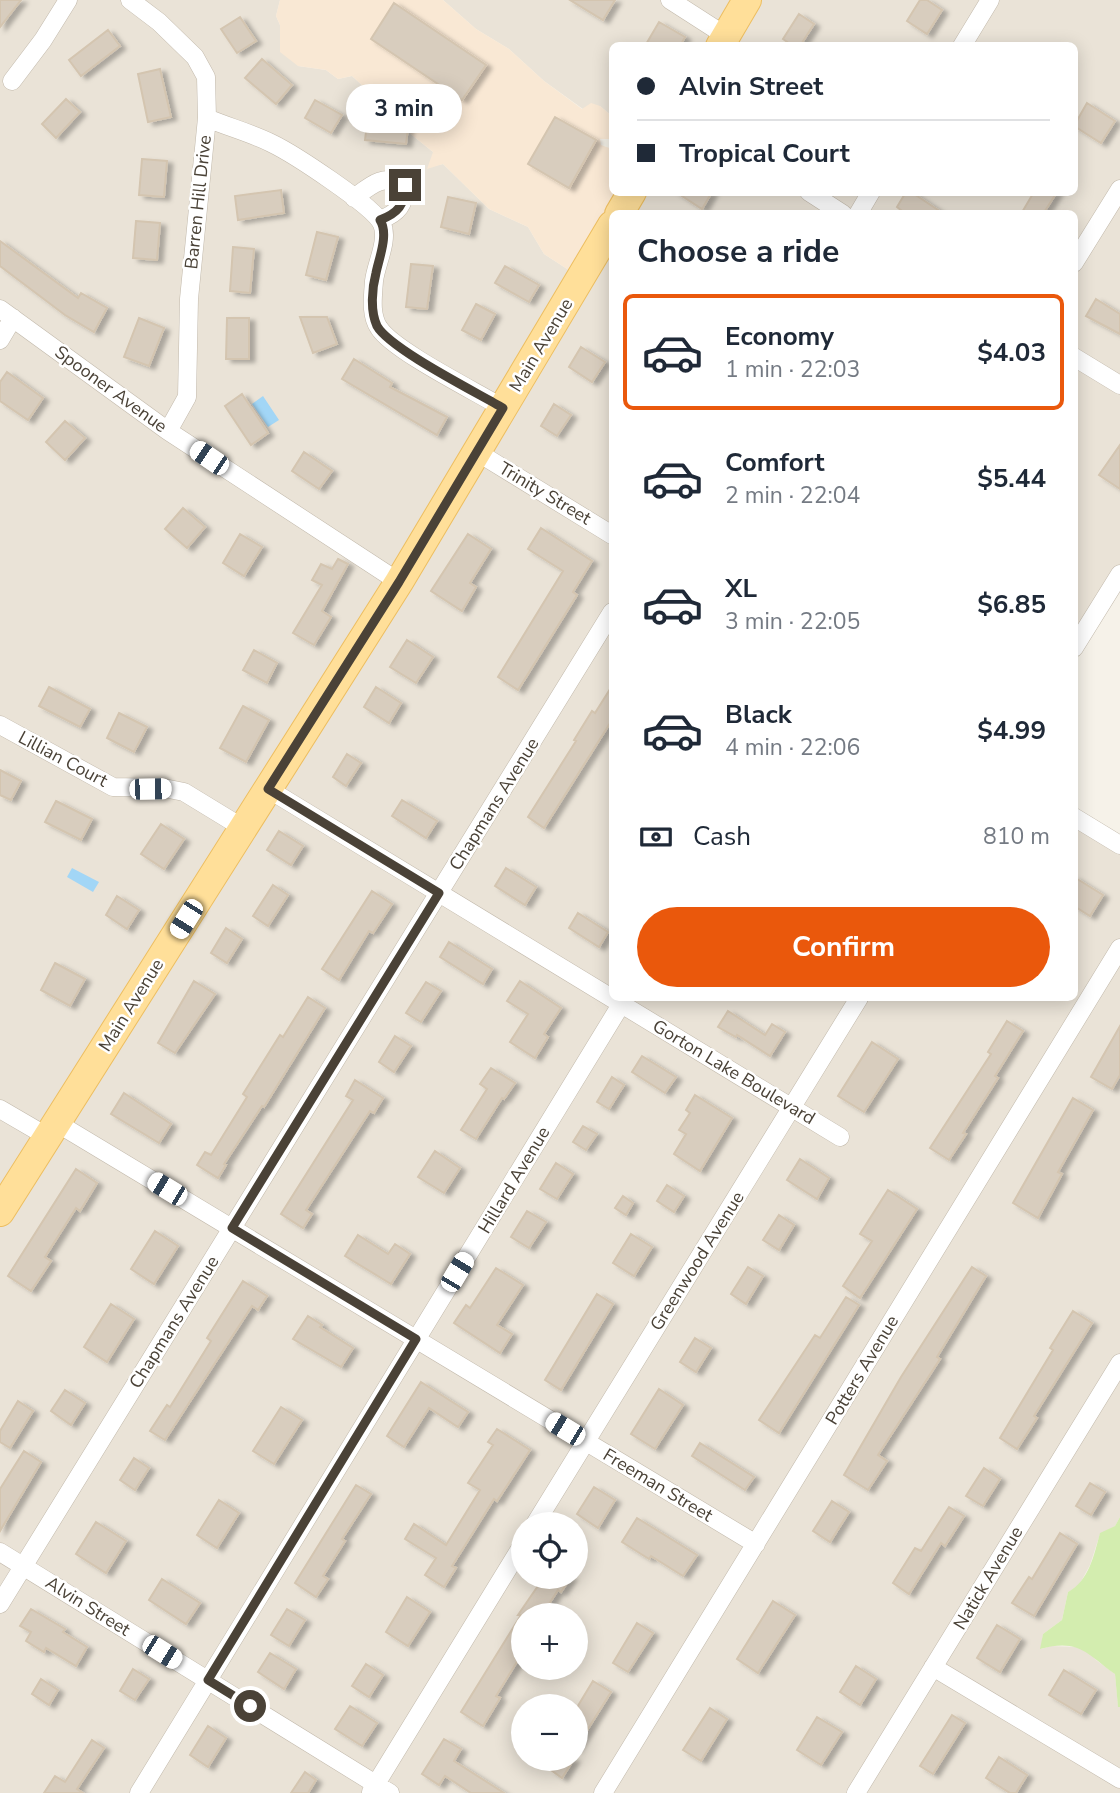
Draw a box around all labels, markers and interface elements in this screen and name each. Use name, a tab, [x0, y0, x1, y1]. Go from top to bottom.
text: Alvin Street	[679, 69, 823, 104]
callout: 3 min	[347, 83, 463, 132]
text: 3 min	[374, 93, 434, 124]
street label: Barren Hill Drive	[179, 134, 217, 270]
text: Tropical Court	[679, 136, 850, 171]
route end	[389, 169, 421, 201]
text: Choose a ride	[637, 230, 839, 273]
street label: Main Avenue	[504, 294, 578, 396]
text: Economy	[725, 319, 834, 354]
icon: car	[641, 321, 704, 384]
text: $4.03	[977, 335, 1046, 370]
street label: Spooner Avenue	[50, 340, 172, 438]
text: 1 min · 22:03	[725, 354, 860, 385]
car	[186, 438, 233, 478]
text: Comfort	[725, 445, 825, 480]
icon: car	[641, 447, 704, 510]
street label: Trinity Street	[494, 456, 596, 530]
text: $5.44	[977, 461, 1046, 496]
text: 2 min · 22:04	[725, 480, 860, 511]
text: XL	[725, 571, 757, 606]
icon: car	[641, 573, 704, 636]
text: $6.85	[977, 587, 1046, 622]
text: 3 min · 22:05	[725, 606, 860, 637]
text: Black	[725, 697, 792, 732]
icon: car	[641, 699, 704, 762]
text: $4.99	[977, 713, 1046, 748]
street label: Lillian Court	[14, 725, 113, 793]
text: 4 min · 22:06	[725, 732, 860, 763]
street label: Chapmans Avenue	[444, 733, 544, 875]
car	[129, 778, 172, 800]
icon: cash	[637, 818, 675, 856]
text: Cash	[693, 819, 751, 854]
text: 810 m	[983, 821, 1050, 852]
car	[166, 896, 207, 942]
button: Confirm	[637, 907, 1050, 987]
street label: Main Avenue	[93, 954, 169, 1056]
street label: Gorton Lake Boulevard	[648, 1014, 820, 1130]
street label: Hillard Avenue	[473, 1122, 555, 1238]
car	[144, 1169, 191, 1209]
street label: Greenwood Avenue	[644, 1187, 750, 1335]
car	[438, 1249, 477, 1295]
street label: Chapmans Avenue	[124, 1251, 224, 1393]
street label: Potters Avenue	[820, 1311, 904, 1429]
car	[542, 1409, 589, 1449]
street label: Freeman Street	[599, 1443, 718, 1528]
map controls	[511, 1512, 588, 1771]
button: locate	[511, 1512, 588, 1589]
street label: Natick Avenue	[948, 1522, 1028, 1634]
street label: Alvin Street	[41, 1570, 136, 1642]
button: +	[511, 1603, 588, 1680]
car	[139, 1632, 186, 1672]
route start	[234, 1690, 266, 1722]
button: −	[511, 1694, 588, 1771]

